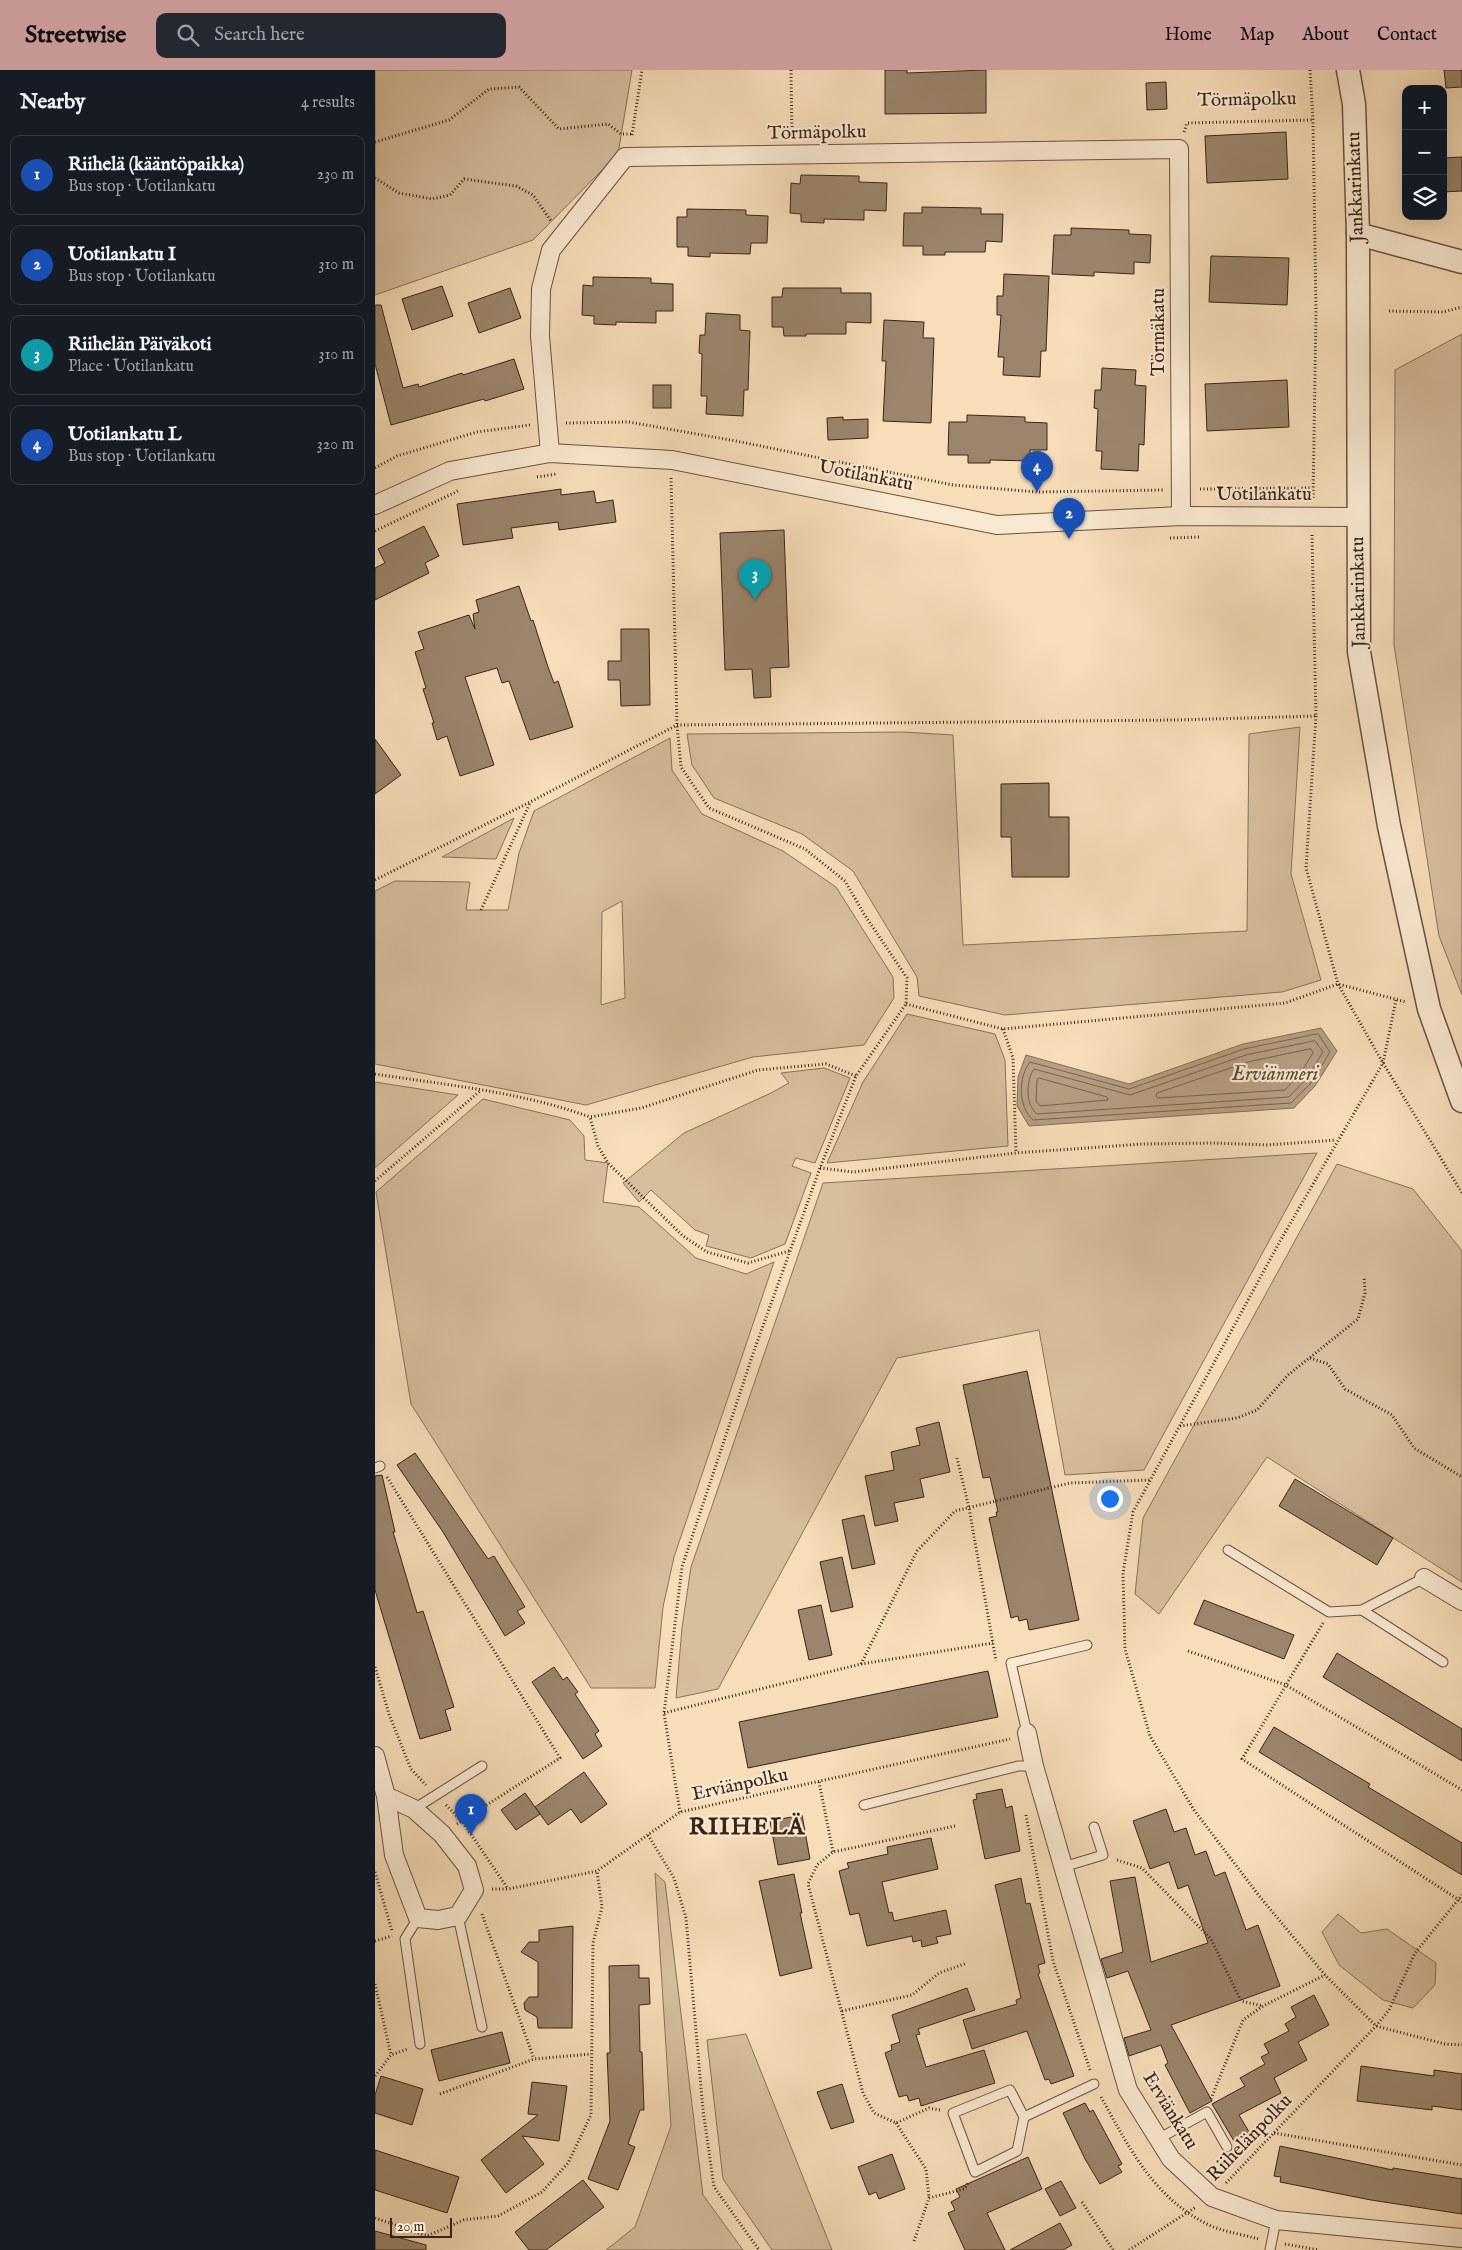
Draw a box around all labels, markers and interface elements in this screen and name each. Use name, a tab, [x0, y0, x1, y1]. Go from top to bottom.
search box	[156, 13, 506, 58]
text: Streetwise	[25, 20, 126, 51]
icon: search	[174, 21, 202, 49]
text: Search here	[214, 23, 305, 47]
text: Home	[1165, 24, 1212, 47]
text: Map	[1240, 24, 1274, 47]
text: About	[1302, 24, 1349, 47]
text: Contact	[1377, 24, 1437, 47]
map controls	[1402, 85, 1447, 220]
button: +	[1402, 85, 1447, 130]
street label: Törmäpolku	[1197, 87, 1297, 113]
text: Nearby	[20, 89, 85, 116]
text: 4 results	[301, 93, 355, 113]
street label: Törmäpolku	[767, 120, 867, 146]
button: −	[1402, 130, 1447, 175]
street label: Jankkarinkatu	[1342, 131, 1370, 245]
text: Riihelä (kääntöpaikka)	[68, 153, 244, 177]
text: 1	[34, 165, 40, 185]
text: 230 m	[317, 165, 354, 185]
button: layers	[1402, 175, 1447, 220]
text: Bus stop · Uotilankatu	[68, 177, 216, 197]
text: Uotilankatu I	[68, 243, 176, 267]
text: 2	[33, 255, 41, 275]
text: 310 m	[318, 255, 354, 275]
text: Bus stop · Uotilankatu	[68, 267, 216, 287]
street label: Törmäkatu	[1147, 288, 1171, 376]
text: Riihelän Päiväkoti	[68, 333, 212, 357]
text: 3	[34, 345, 40, 365]
text: 310 m	[318, 345, 354, 365]
text: Place · Uotilankatu	[68, 357, 194, 377]
text: Uotilankatu L	[68, 423, 181, 447]
text: 4	[33, 435, 41, 455]
text: 320 m	[317, 435, 354, 455]
text: Bus stop · Uotilankatu	[68, 447, 216, 467]
pin: 4	[1021, 451, 1053, 492]
street label: Uotilankatu	[817, 455, 915, 497]
street label: Uotilankatu	[1216, 483, 1312, 507]
pin: 2	[1053, 498, 1085, 539]
street label: Jankkarinkatu	[1346, 536, 1372, 650]
pin: 3	[739, 559, 771, 600]
water label: Erviänmeri	[1231, 1062, 1319, 1087]
your location	[1097, 1486, 1123, 1512]
street label: Erviänpolku	[690, 1763, 790, 1807]
pin: 1	[455, 1794, 487, 1835]
district label: RIIHELÄ	[689, 1812, 806, 1843]
street label: Erviänkatu	[1137, 2068, 1203, 2154]
street label: Riihelänpolku	[1202, 2089, 1298, 2187]
scale bar	[390, 2215, 453, 2238]
text: 20 m	[397, 2218, 424, 2236]

